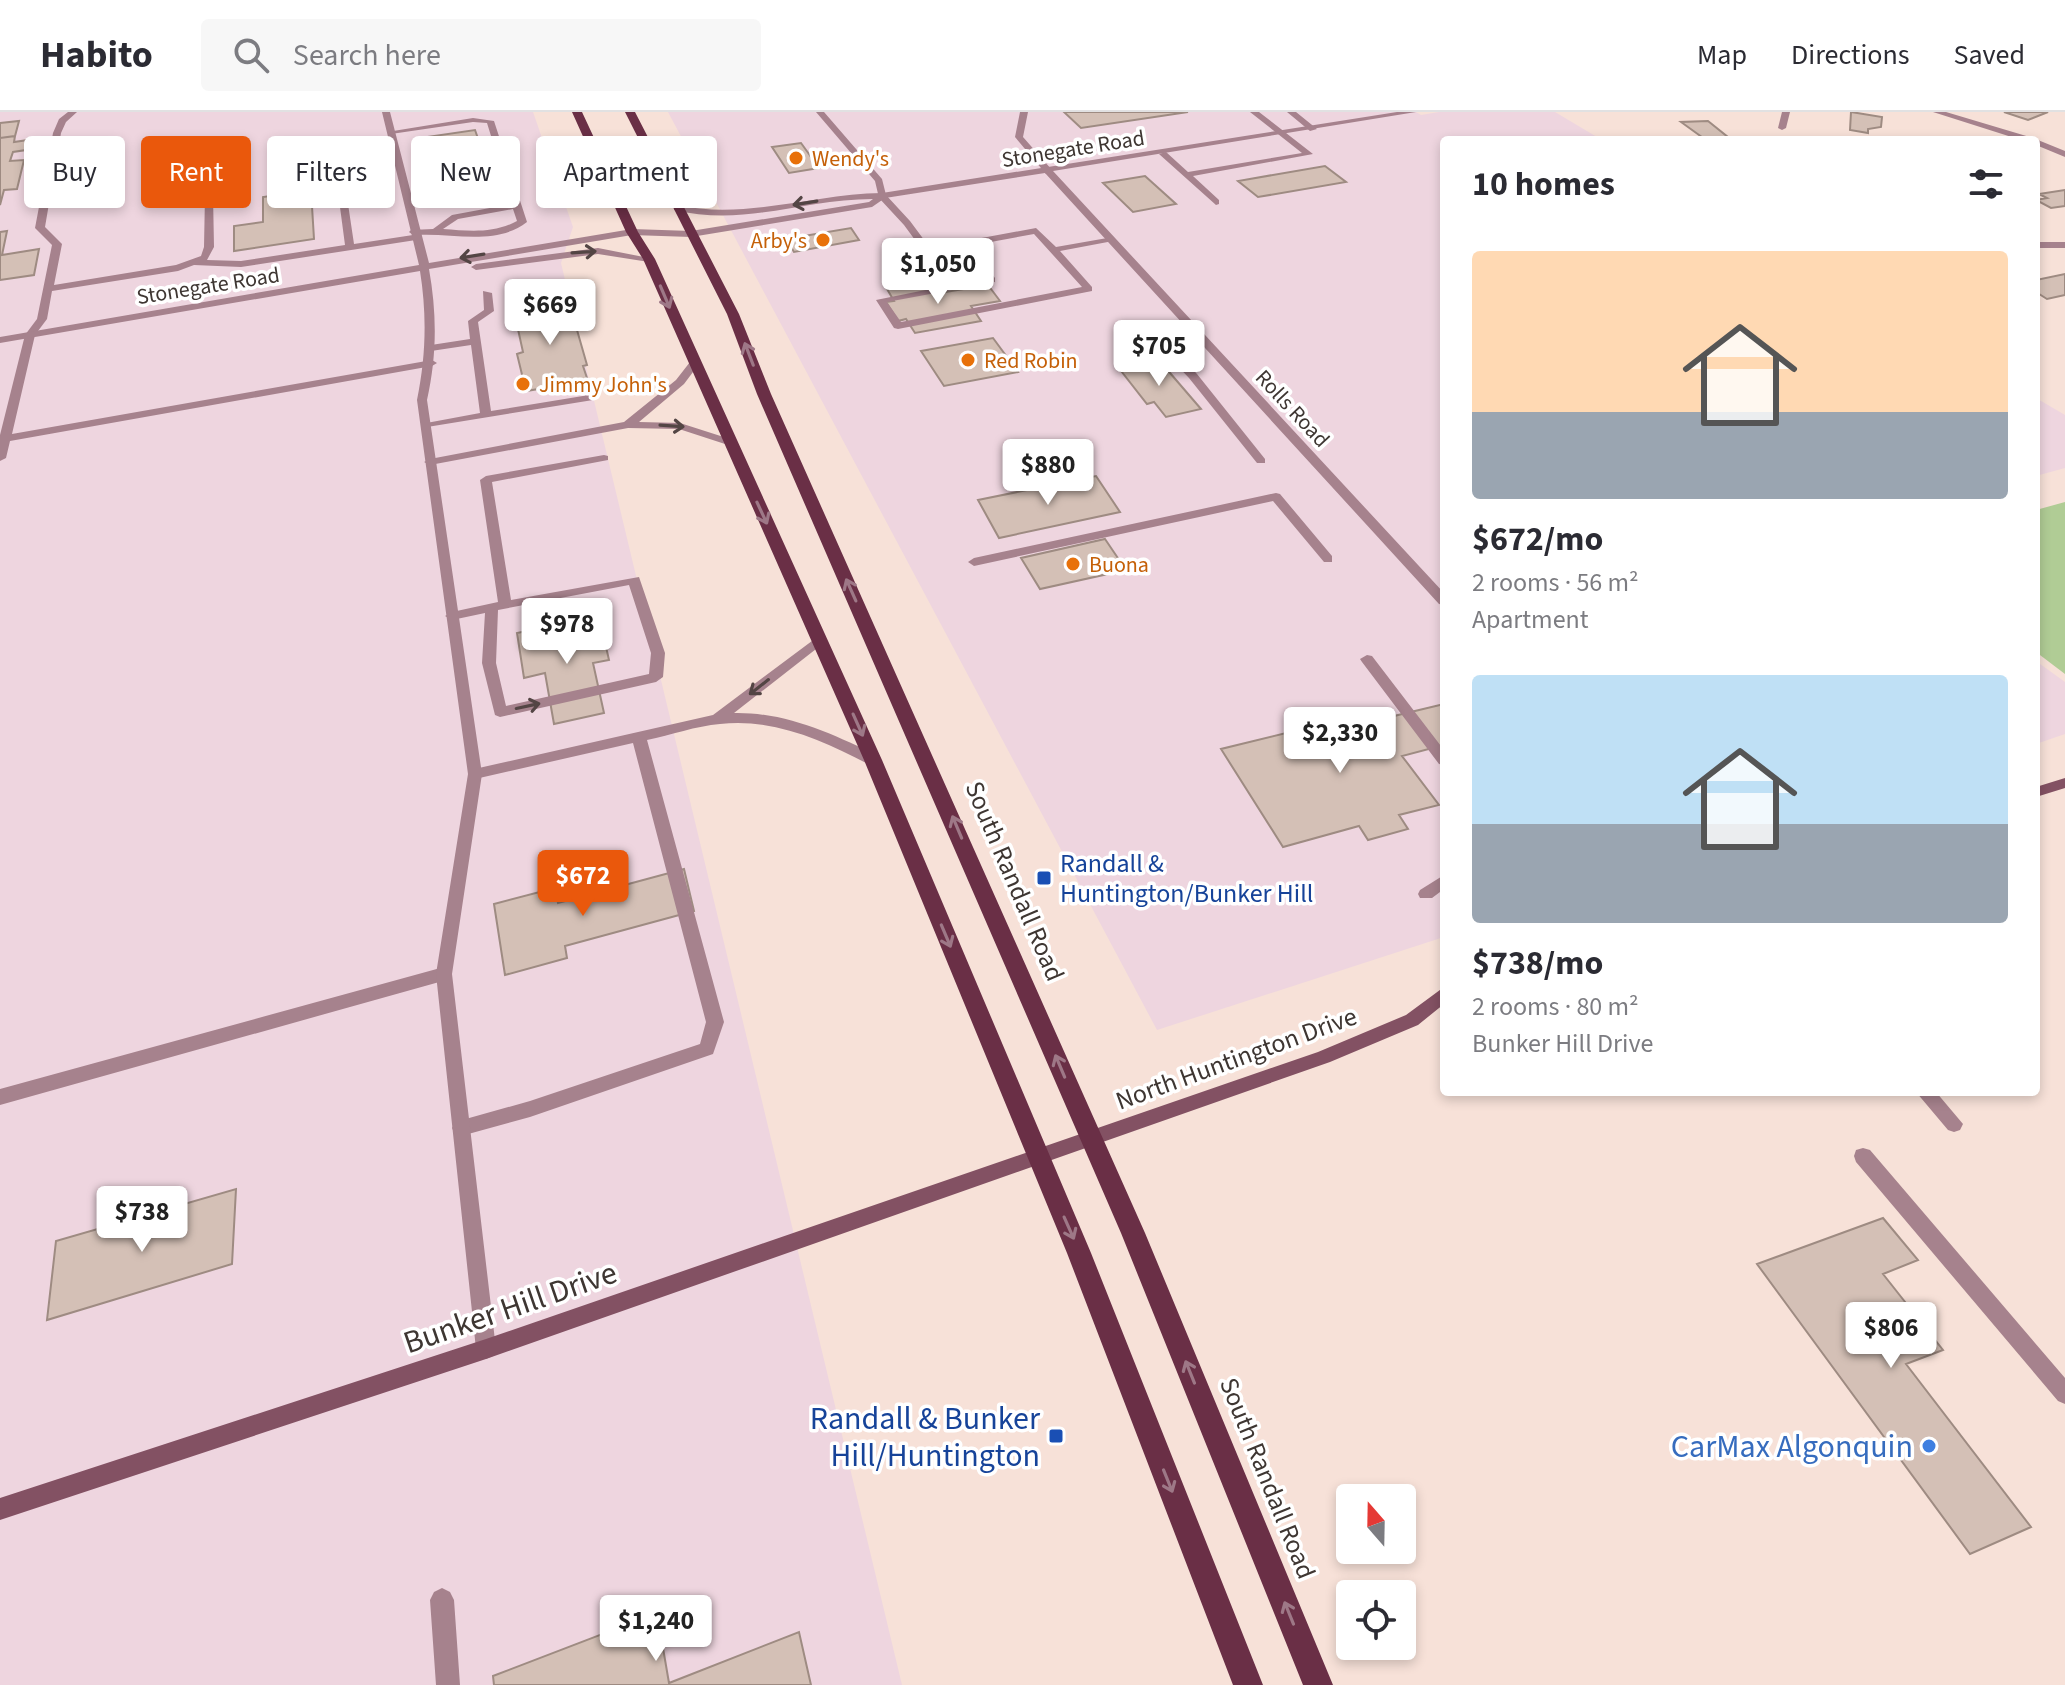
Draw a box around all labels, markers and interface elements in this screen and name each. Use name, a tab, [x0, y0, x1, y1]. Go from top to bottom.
search box	[201, 19, 761, 91]
text: Habito	[40, 28, 153, 82]
icon: search	[229, 33, 273, 77]
text: Search here	[293, 34, 441, 77]
text: Map	[1697, 35, 1747, 75]
text: Directions	[1791, 35, 1910, 75]
text: Saved	[1954, 35, 2025, 75]
street label: Stonegate Road	[999, 122, 1147, 176]
chip: Buy	[24, 136, 125, 208]
chip: Rent	[141, 136, 251, 208]
chip: Filters	[267, 136, 395, 208]
chip: New	[411, 136, 520, 208]
chip: Apartment	[536, 136, 717, 208]
place label: Wendy's	[812, 143, 889, 175]
marker: Wendy's	[787, 149, 805, 167]
text: 10 homes	[1472, 160, 1615, 209]
icon: filters	[1964, 162, 2008, 206]
one-way arrow	[792, 196, 818, 211]
place label: Arby's	[751, 225, 807, 257]
marker: Arby's	[814, 231, 832, 249]
pin: $1,050	[873, 238, 1003, 306]
one-way arrow	[570, 244, 597, 259]
text: $1,050	[900, 245, 976, 282]
one-way arrow	[460, 249, 485, 264]
street label: Stonegate Road	[134, 259, 282, 313]
pin: $669	[503, 279, 597, 347]
one-way arrow	[658, 284, 673, 309]
text: $669	[523, 286, 577, 323]
icon: home	[1668, 303, 1812, 447]
pin: $705	[1112, 320, 1206, 388]
text: $705	[1132, 327, 1186, 364]
one-way arrow	[741, 342, 755, 367]
place label: Red Robin	[984, 345, 1078, 377]
marker: Red Robin	[959, 351, 977, 369]
street label: Rolls Road	[1248, 363, 1337, 455]
place label: Jimmy John's	[539, 369, 667, 401]
marker: Jimmy John's	[514, 375, 532, 393]
one-way arrow	[658, 419, 685, 434]
pin: $880	[1001, 439, 1095, 507]
text: $880	[1021, 446, 1075, 483]
one-way arrow	[755, 500, 770, 525]
text: $672/mo	[1472, 515, 1603, 564]
place label: Buona	[1089, 549, 1149, 581]
marker: Buona	[1064, 555, 1082, 573]
text: 2 rooms · 56 m²	[1472, 564, 1639, 601]
one-way arrow	[842, 578, 857, 603]
pin: $978	[520, 598, 614, 666]
text: Apartment	[1472, 601, 1589, 638]
text: $978	[540, 605, 594, 642]
one-way arrow	[749, 678, 770, 696]
one-way arrow	[515, 698, 541, 713]
pin: $2,330	[1275, 707, 1405, 775]
one-way arrow	[851, 712, 866, 737]
text: $2,330	[1302, 714, 1378, 751]
icon: home	[1668, 727, 1812, 871]
street label: South Randall Road	[956, 775, 1073, 987]
one-way arrow	[948, 815, 963, 840]
place label: Randall & Huntington/Bunker Hill	[1060, 845, 1313, 912]
pin: $672	[536, 850, 630, 918]
text: $672	[556, 857, 610, 894]
marker: Randall & Huntington/Bunker Hill	[1035, 869, 1053, 887]
one-way arrow	[940, 923, 954, 948]
text: $738/mo	[1472, 939, 1603, 988]
text: 2 rooms · 80 m²	[1472, 988, 1639, 1025]
street label: North Huntington Drive	[1110, 998, 1362, 1119]
text: Bunker Hill Drive	[1472, 1025, 1653, 1062]
one-way arrow	[1052, 1054, 1067, 1079]
pin: $738	[95, 1186, 189, 1254]
text: $738	[115, 1193, 169, 1230]
one-way arrow	[1062, 1215, 1077, 1240]
street label: Bunker Hill Drive	[397, 1250, 623, 1366]
pin: $806	[1844, 1302, 1938, 1370]
text: $806	[1864, 1309, 1918, 1346]
one-way arrow	[1182, 1360, 1196, 1385]
street label: South Randall Road	[1210, 1372, 1325, 1584]
place label: Randall & Bunker Hill/Huntington	[810, 1396, 1041, 1479]
place label: CarMax Algonquin	[1671, 1424, 1913, 1470]
marker: Randall & Bunker Hill/Huntington	[1047, 1427, 1065, 1445]
marker: CarMax Algonquin	[1920, 1437, 1938, 1455]
one-way arrow	[1161, 1468, 1176, 1493]
north arrow	[1336, 1484, 1416, 1564]
map controls	[1336, 1484, 1416, 1660]
button: locate	[1336, 1580, 1416, 1660]
pin: $1,240	[591, 1595, 721, 1663]
one-way arrow	[1280, 1601, 1295, 1626]
text: $1,240	[618, 1602, 694, 1639]

